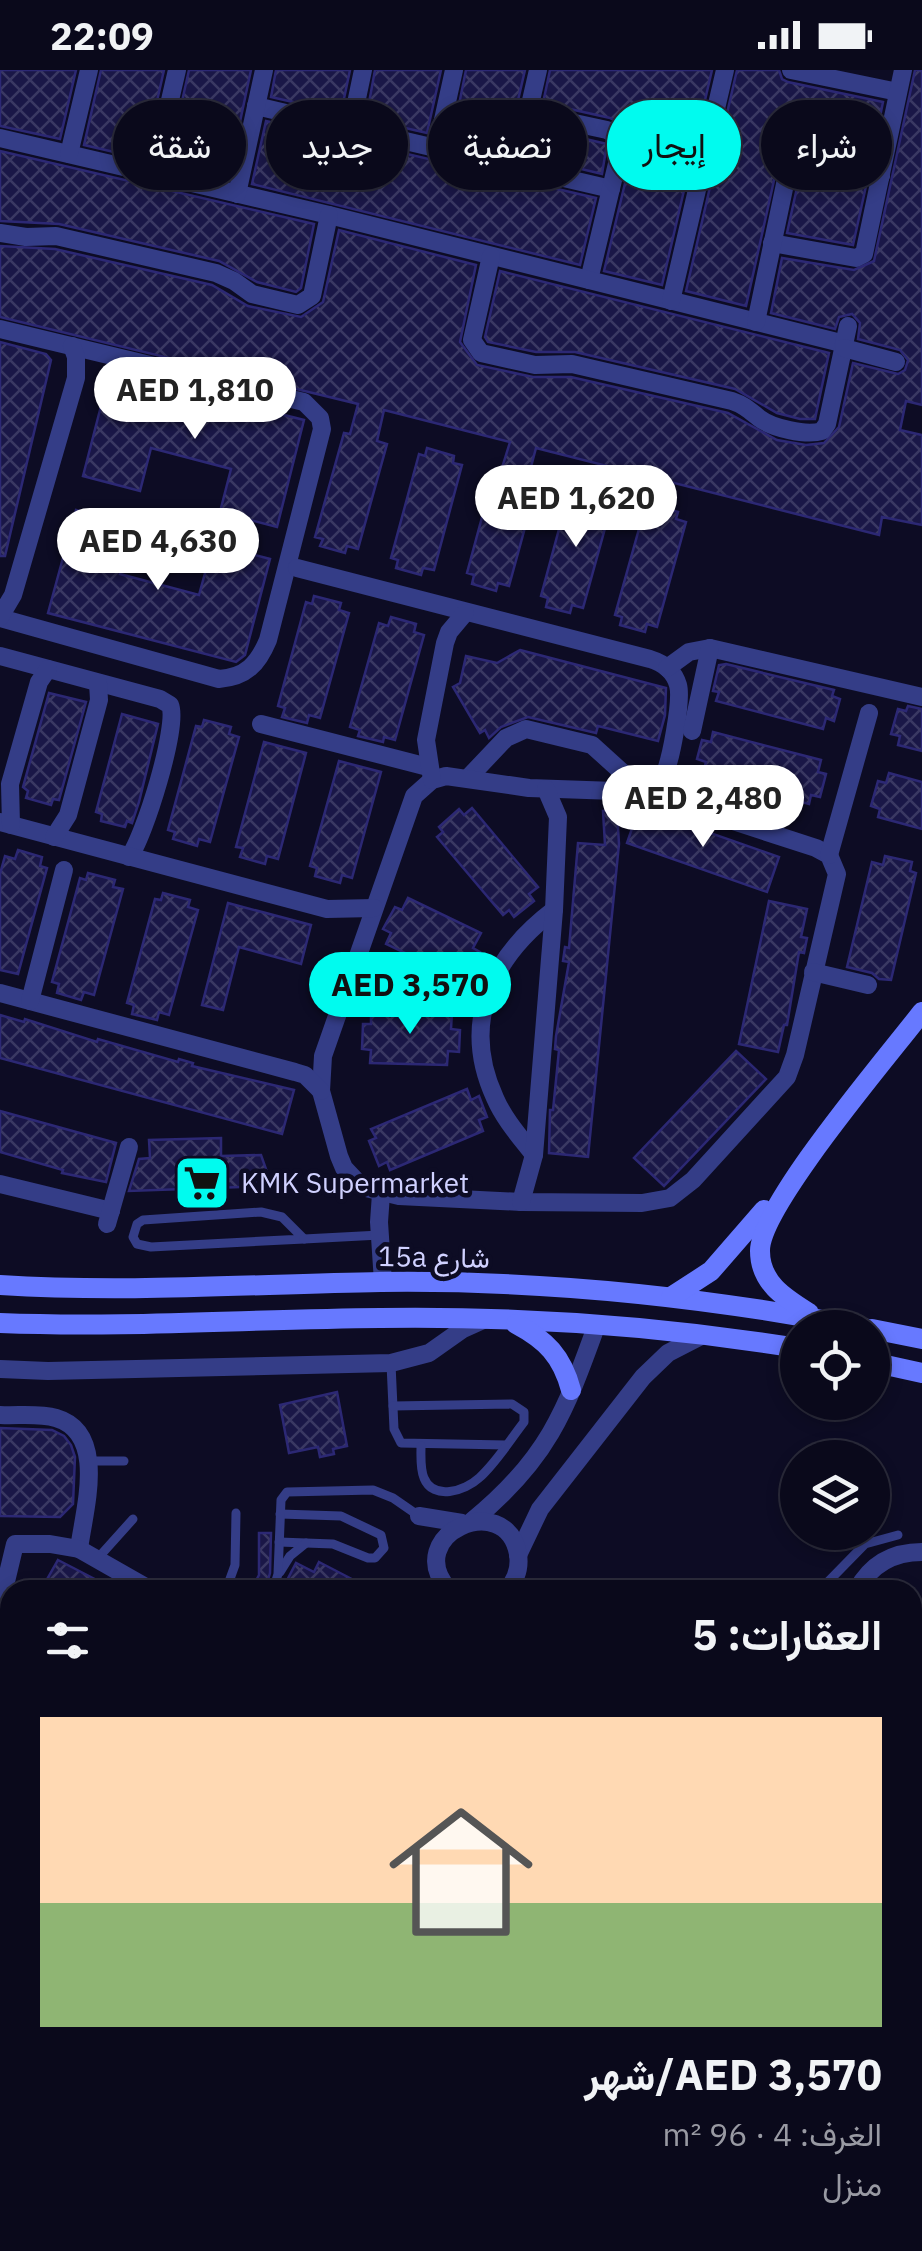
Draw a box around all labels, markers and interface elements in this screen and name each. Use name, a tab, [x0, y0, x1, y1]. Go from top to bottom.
text: 22:09	[50, 11, 154, 60]
chip: شقة	[113, 100, 246, 190]
chip: جديد	[266, 100, 408, 190]
chip: تصفية	[428, 100, 587, 190]
chip: إيجار	[607, 100, 741, 190]
chip: شراء	[761, 100, 892, 190]
pin: AED 1,810	[81, 357, 309, 442]
text: AED 1,810	[116, 368, 274, 410]
pin: AED 1,620	[462, 465, 690, 550]
text: AED 1,620	[497, 476, 655, 518]
pin: AED 4,630	[44, 508, 272, 593]
text: AED 4,630	[79, 519, 237, 561]
pin: AED 2,480	[589, 765, 817, 850]
text: AED 2,480	[624, 776, 782, 818]
pin: AED 3,570	[296, 952, 524, 1037]
text: AED 3,570	[331, 963, 489, 1005]
supermarket icon: KMK Supermarket	[172, 1153, 232, 1213]
place label: KMK Supermarket	[241, 1164, 469, 1201]
street label: 15a شارع	[378, 1237, 490, 1277]
map controls	[780, 1310, 890, 1550]
button: locate	[780, 1310, 890, 1420]
button: layers	[780, 1440, 890, 1550]
text: العقارات: 5	[692, 1607, 882, 1662]
icon: filters	[40, 1613, 95, 1668]
icon: home	[371, 1782, 551, 1962]
text: AED 3,570/شهر	[584, 2047, 882, 2102]
text: الغرف: 4 · 96 m²	[663, 2113, 882, 2155]
text: منزل	[822, 2163, 882, 2205]

